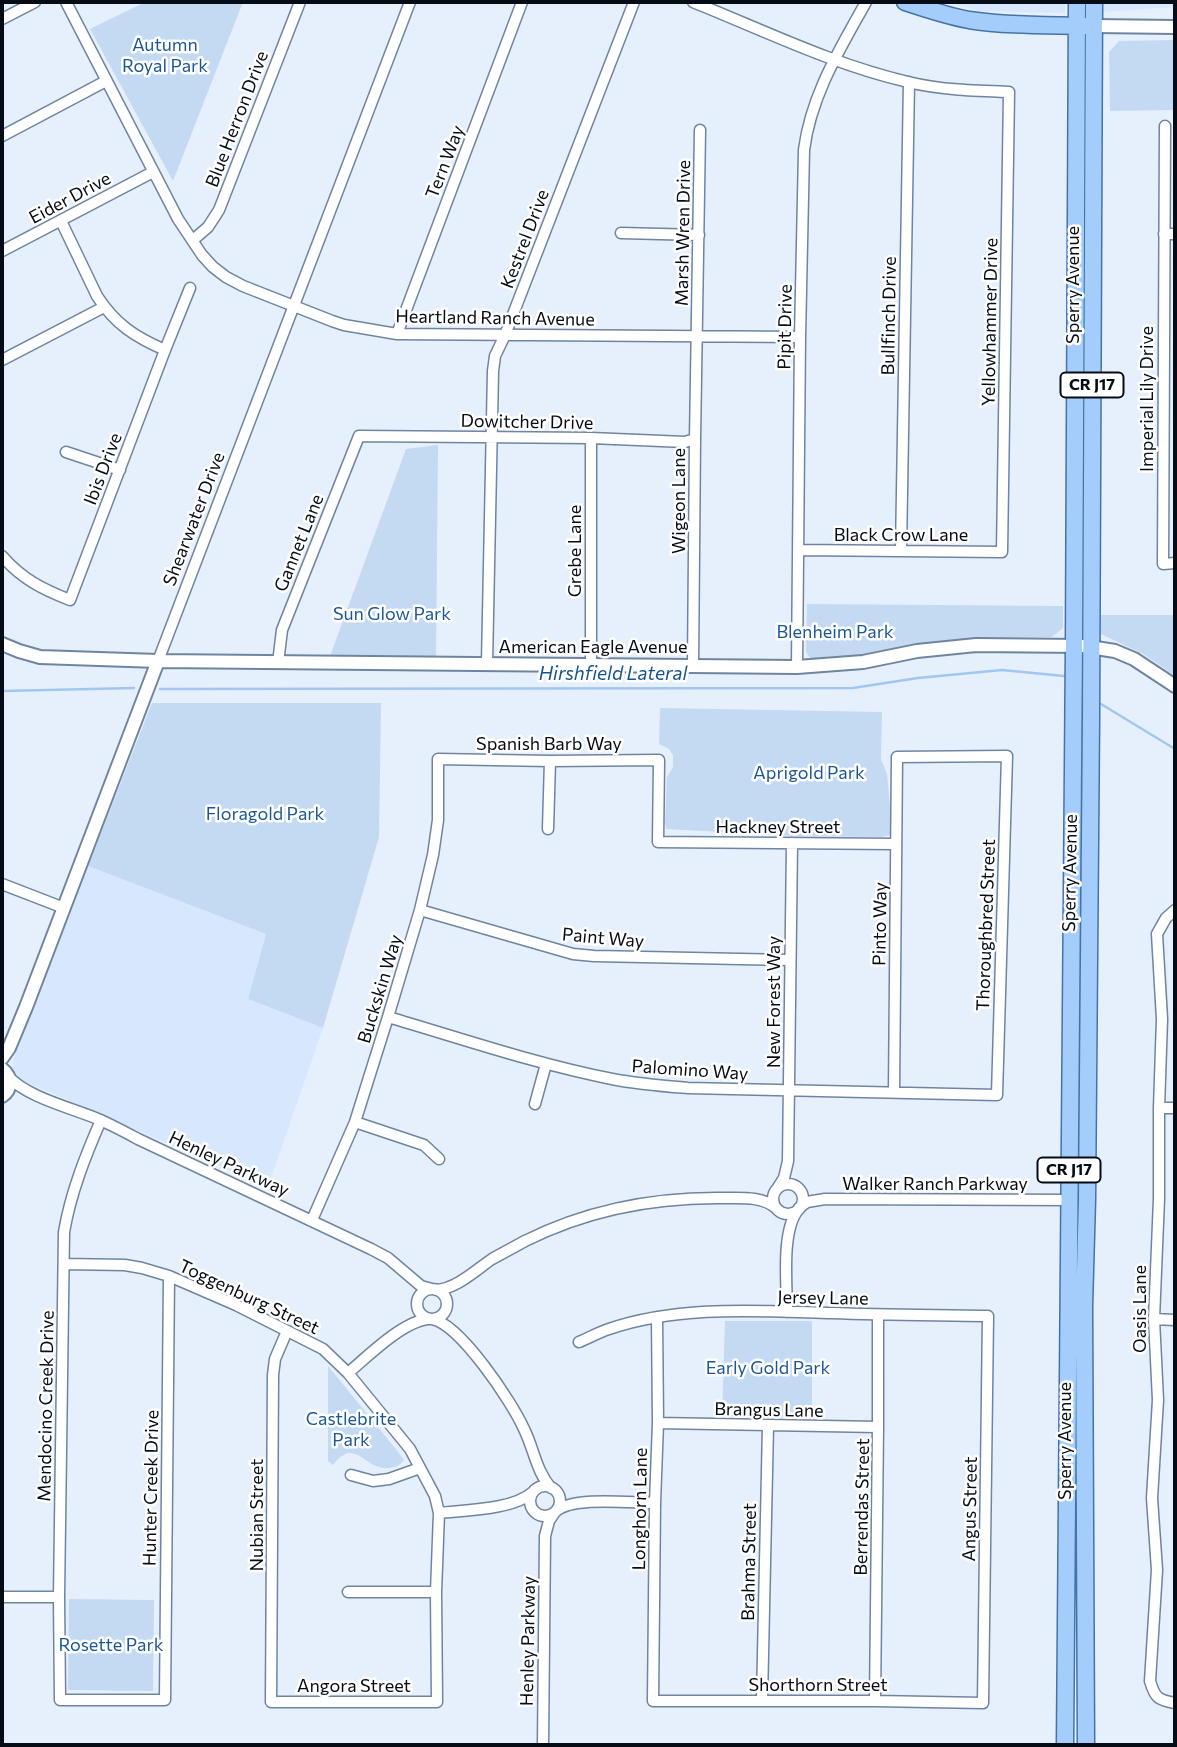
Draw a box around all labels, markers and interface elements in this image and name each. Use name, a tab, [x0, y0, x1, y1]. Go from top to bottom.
park label: Autumn Royal Park	[122, 34, 208, 76]
street label: Blue Herron Drive	[201, 48, 273, 190]
street label: Tern Way	[421, 122, 469, 202]
street label: Marsh Wren Drive	[671, 160, 695, 306]
street label: Eider Drive	[25, 167, 115, 229]
street label: Kestrel Drive	[496, 186, 554, 292]
street label: Sperry Avenue	[1062, 226, 1084, 344]
street label: Yellowhammer Drive	[978, 238, 1002, 406]
street label: Bullfinch Drive	[877, 256, 901, 376]
street label: Pipit Drive	[773, 284, 797, 370]
street label: Heartland Ranch Avenue	[395, 305, 595, 331]
street label: Imperial Lily Drive	[1136, 326, 1158, 472]
road number: CR J17	[1060, 372, 1124, 398]
street label: Dowitcher Drive	[460, 410, 594, 434]
street label: Ibis Drive	[79, 430, 127, 508]
street label: Wigeon Lane	[668, 448, 690, 554]
street label: Shearwater Drive	[159, 449, 229, 589]
street label: Gannet Lane	[270, 491, 328, 595]
street label: Grebe Lane	[564, 505, 586, 597]
street label: Black Crow Lane	[834, 524, 968, 546]
park label: Sun Glow Park	[333, 603, 451, 625]
park label: Blenheim Park	[776, 621, 894, 643]
street label: American Eagle Avenue	[499, 636, 687, 658]
water label: Hirshfield Lateral	[539, 663, 687, 685]
street label: Spanish Barb Way	[476, 733, 622, 755]
park label: Aprigold Park	[753, 762, 865, 784]
park label: Floragold Park	[206, 803, 324, 825]
street label: Sperry Avenue	[1058, 814, 1082, 932]
street label: Hackney Street	[716, 816, 840, 838]
street label: Thoroughbred Street	[972, 839, 1000, 1011]
street label: Pinto Way	[868, 882, 892, 966]
street label: Paint Way	[561, 924, 645, 952]
street label: Buckskin Way	[353, 932, 407, 1046]
street label: New Forest Way	[763, 936, 785, 1068]
street label: Palomino Way	[631, 1055, 749, 1085]
street label: Henley Parkway	[165, 1127, 293, 1201]
road number: CR J17	[1038, 1158, 1100, 1182]
street label: Walker Ranch Parkway	[842, 1173, 1028, 1195]
street label: Toggenburg Street	[176, 1255, 322, 1339]
street label: Oasis Lane	[1129, 1265, 1151, 1353]
street label: Jersey Lane	[777, 1286, 869, 1310]
street label: Mendocino Creek Drive	[34, 1310, 58, 1502]
park label: Early Gold Park	[706, 1357, 830, 1379]
street label: Sperry Avenue	[1054, 1382, 1076, 1500]
street label: Brangus Lane	[714, 1398, 824, 1422]
park label: Castlebrite Park	[306, 1408, 396, 1450]
street label: Hunter Creek Drive	[139, 1410, 163, 1566]
street label: Berrendas Street	[850, 1438, 874, 1576]
street label: Longhorn Lane	[628, 1447, 652, 1571]
street label: Angus Street	[958, 1456, 982, 1562]
street label: Nubian Street	[246, 1459, 268, 1571]
street label: Brahma Street	[737, 1503, 761, 1621]
street label: Henley Parkway	[516, 1576, 540, 1706]
park label: Rosette Park	[59, 1634, 163, 1656]
street label: Shorthorn Street	[748, 1674, 888, 1696]
street label: Angora Street	[297, 1675, 411, 1697]

